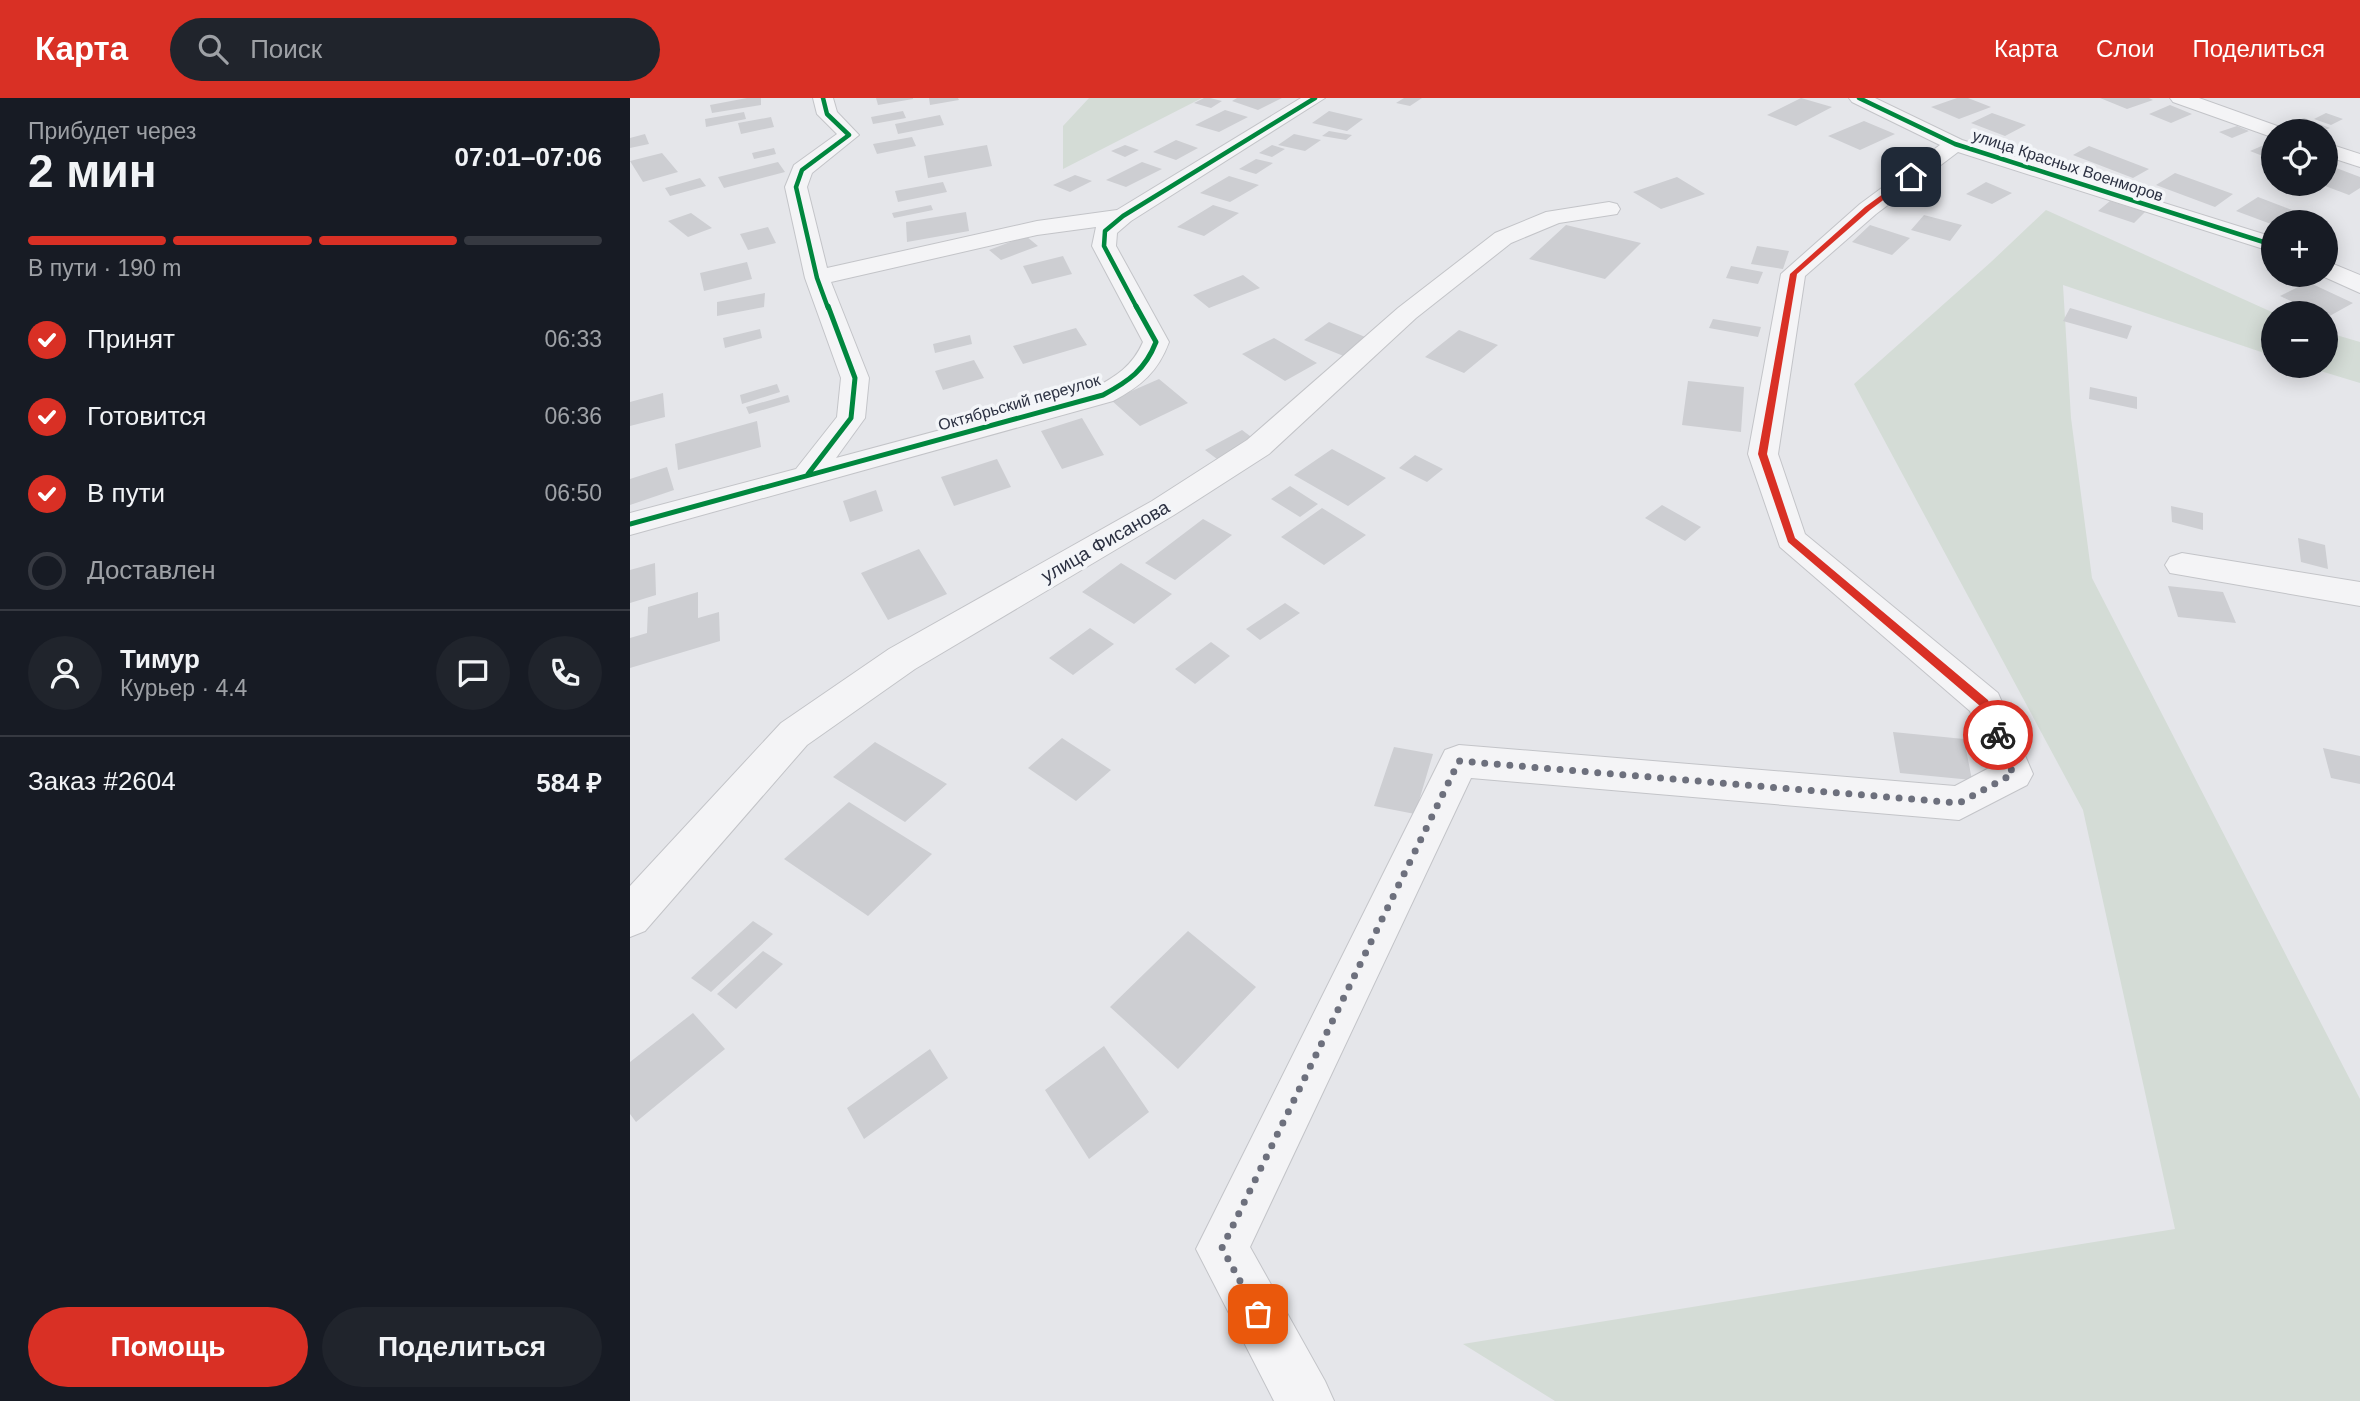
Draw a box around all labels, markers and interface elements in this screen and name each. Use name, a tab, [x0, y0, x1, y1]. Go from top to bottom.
search box	[170, 18, 660, 81]
text: Карта	[35, 30, 128, 67]
icon: search	[194, 30, 232, 68]
text: Поиск	[250, 34, 322, 64]
text: Карта	[1994, 35, 2058, 62]
text: Слои	[2096, 35, 2154, 62]
text: Поделиться	[2192, 35, 2325, 62]
text: Прибудет через	[28, 118, 196, 144]
map controls	[2261, 119, 2338, 378]
button: locate	[2261, 119, 2338, 196]
street label: улица Красных Военморов	[1970, 127, 2165, 204]
text: 07:01–07:06	[455, 142, 602, 172]
text: 2 мин	[28, 145, 156, 197]
pin	[1881, 147, 1941, 207]
icon: home	[1892, 158, 1930, 196]
button: +	[2261, 210, 2338, 287]
text: В пути · 190 m	[28, 255, 181, 281]
button: −	[2261, 301, 2338, 378]
icon: check	[28, 321, 66, 359]
text: Принят	[87, 324, 175, 354]
text: 06:33	[544, 326, 602, 352]
street label: Октябрьский переулок	[936, 371, 1103, 434]
icon: check	[28, 398, 66, 436]
text: Готовится	[87, 401, 206, 431]
text: 06:36	[544, 403, 602, 429]
icon: check	[28, 475, 66, 513]
text: В пути	[87, 478, 165, 508]
text: 06:50	[544, 480, 602, 506]
street label: улица Фисанова	[1038, 496, 1173, 587]
text: Доставлен	[87, 555, 216, 585]
button: person	[28, 636, 102, 710]
button: chat	[436, 636, 510, 710]
button: phone	[528, 636, 602, 710]
text: Тимур	[120, 644, 200, 674]
text: Курьер · 4.4	[120, 675, 247, 701]
courier	[1963, 700, 2033, 770]
icon: bike	[1979, 716, 2017, 754]
text: Заказ #2604	[28, 766, 176, 796]
text: 584 ₽	[536, 768, 602, 798]
pin	[1228, 1284, 1288, 1344]
icon: bag	[1239, 1295, 1277, 1333]
button: Помощь	[28, 1307, 308, 1387]
button: Поделиться	[322, 1307, 602, 1387]

